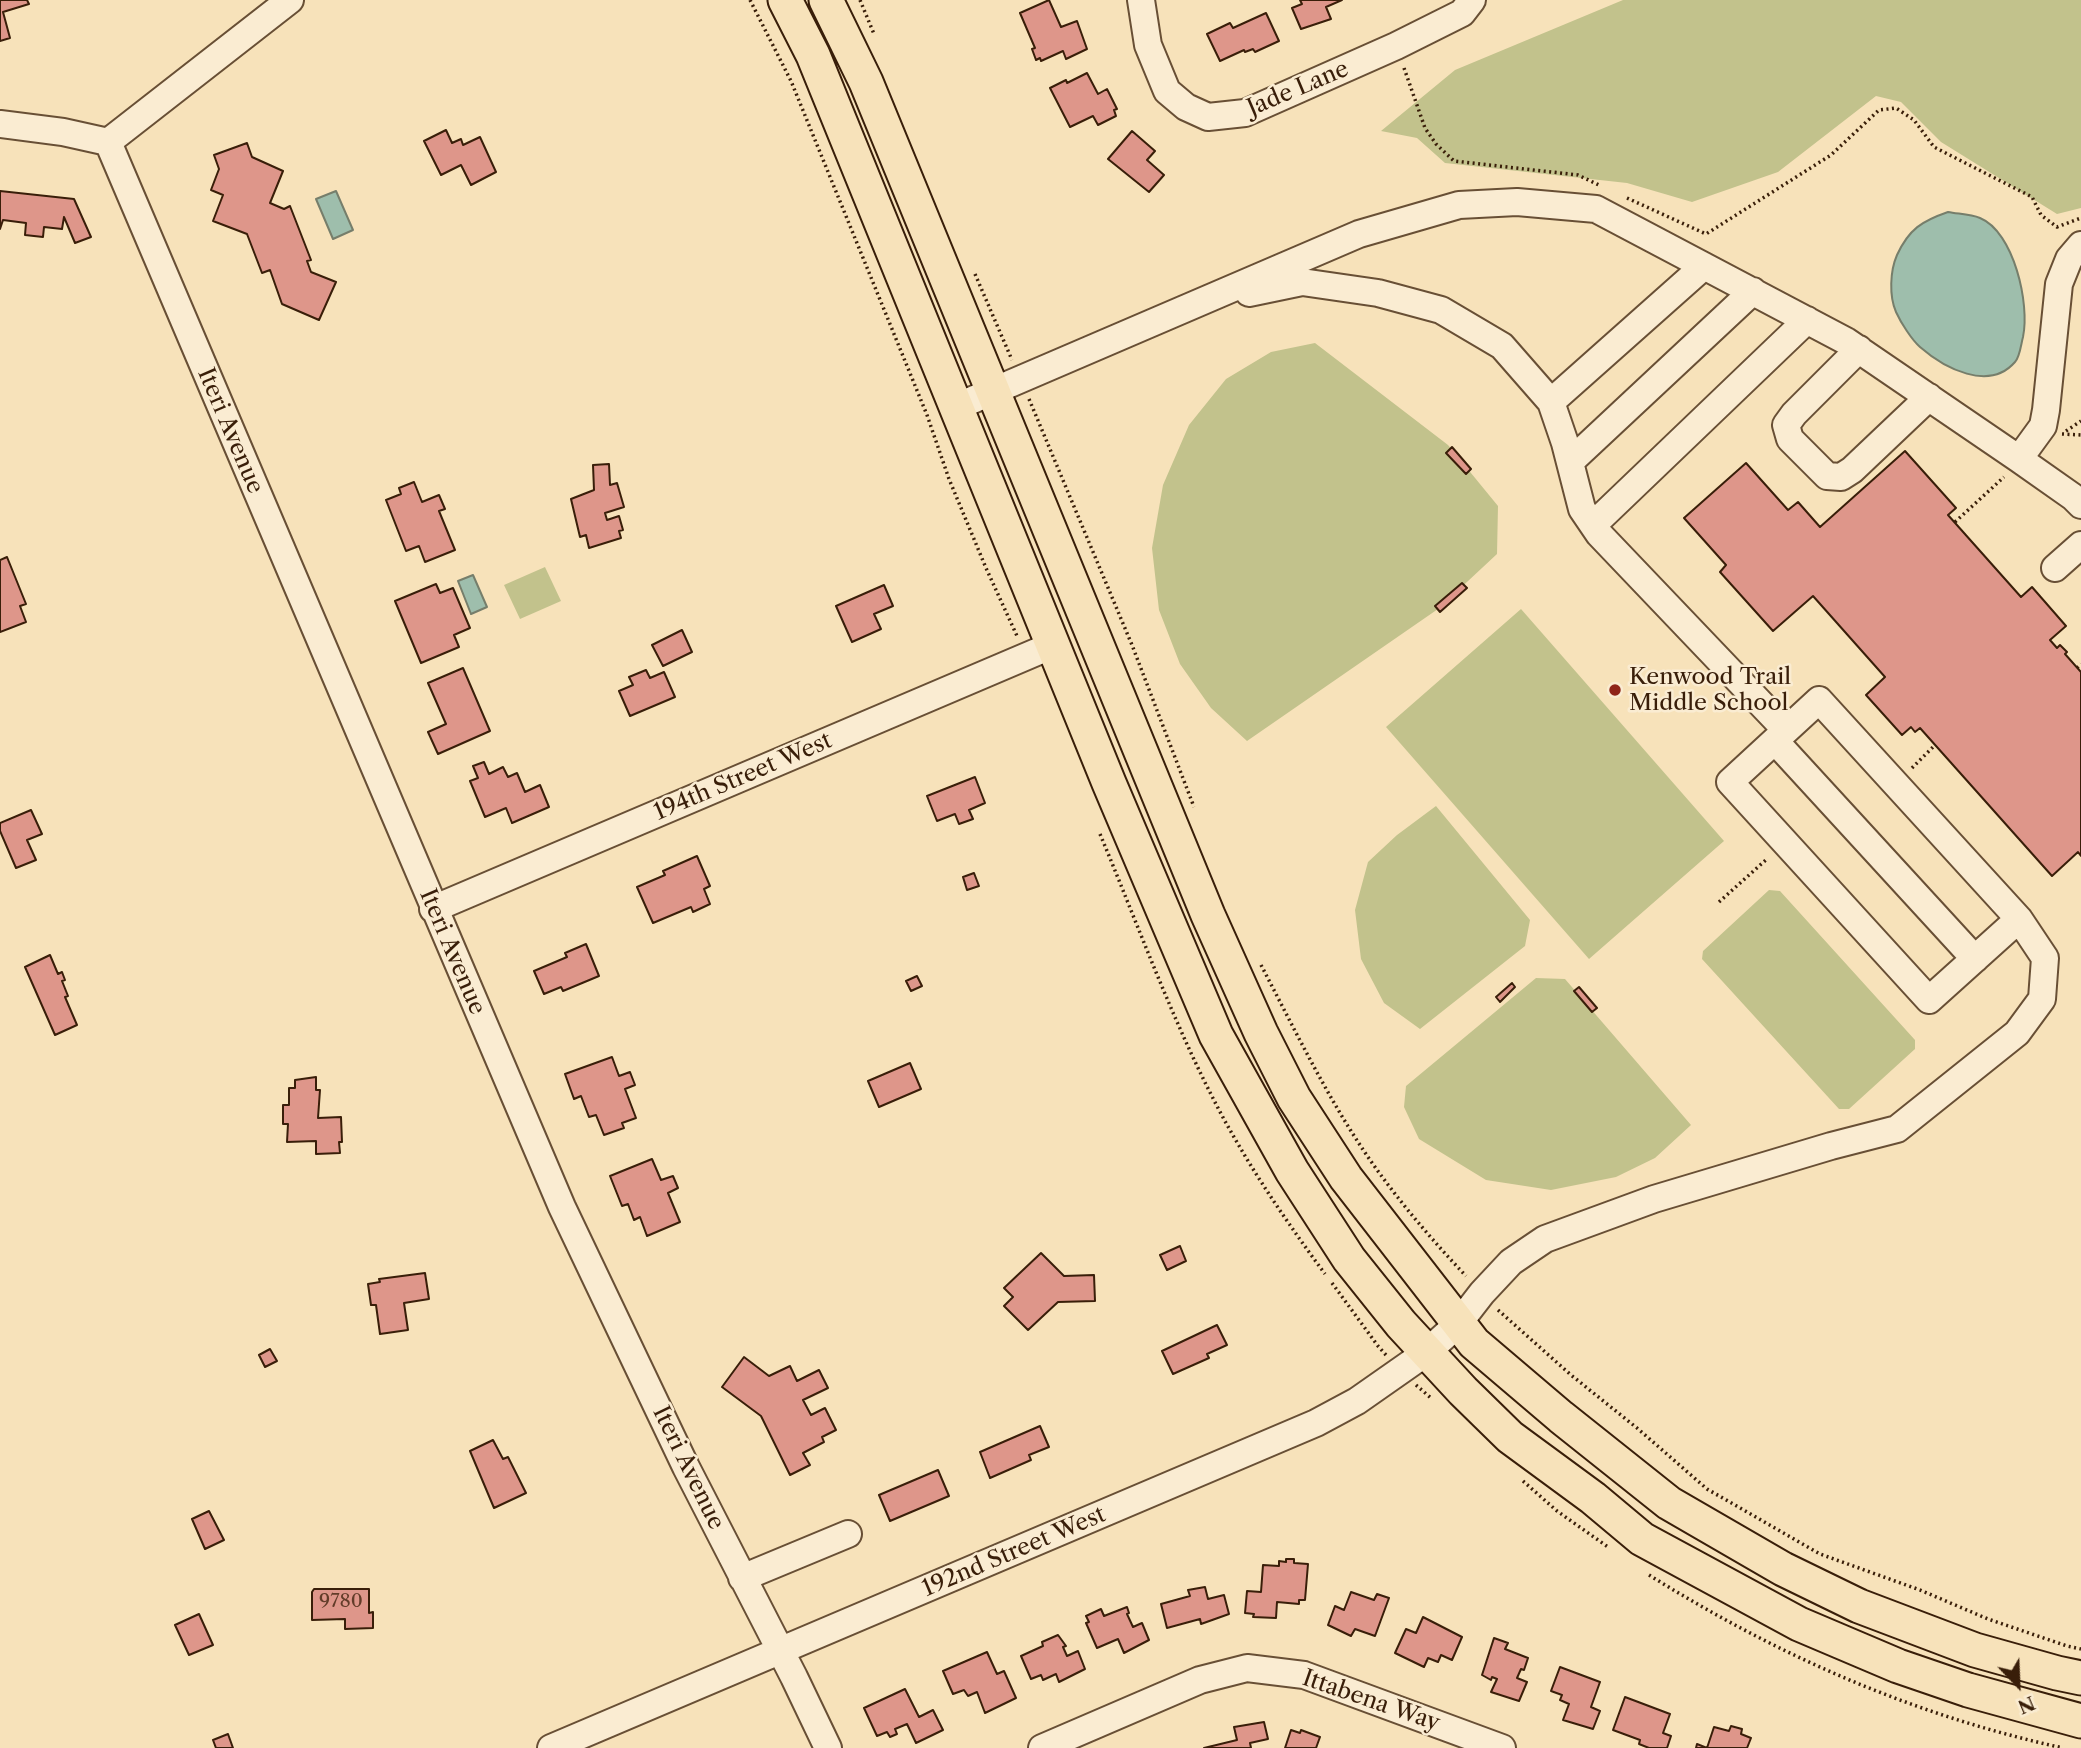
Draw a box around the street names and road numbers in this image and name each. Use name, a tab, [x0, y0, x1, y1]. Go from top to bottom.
street label: Jade Lane	[1243, 55, 1353, 123]
street label: Iteri Avenue	[191, 364, 269, 498]
street label: 194th Street West	[650, 727, 836, 827]
street label: Iteri Avenue	[413, 885, 491, 1019]
street label: Iteri Avenue	[646, 1402, 730, 1534]
street label: 192nd Street West	[918, 1501, 1110, 1603]
street label: Ittabena Way	[1299, 1665, 1443, 1737]

